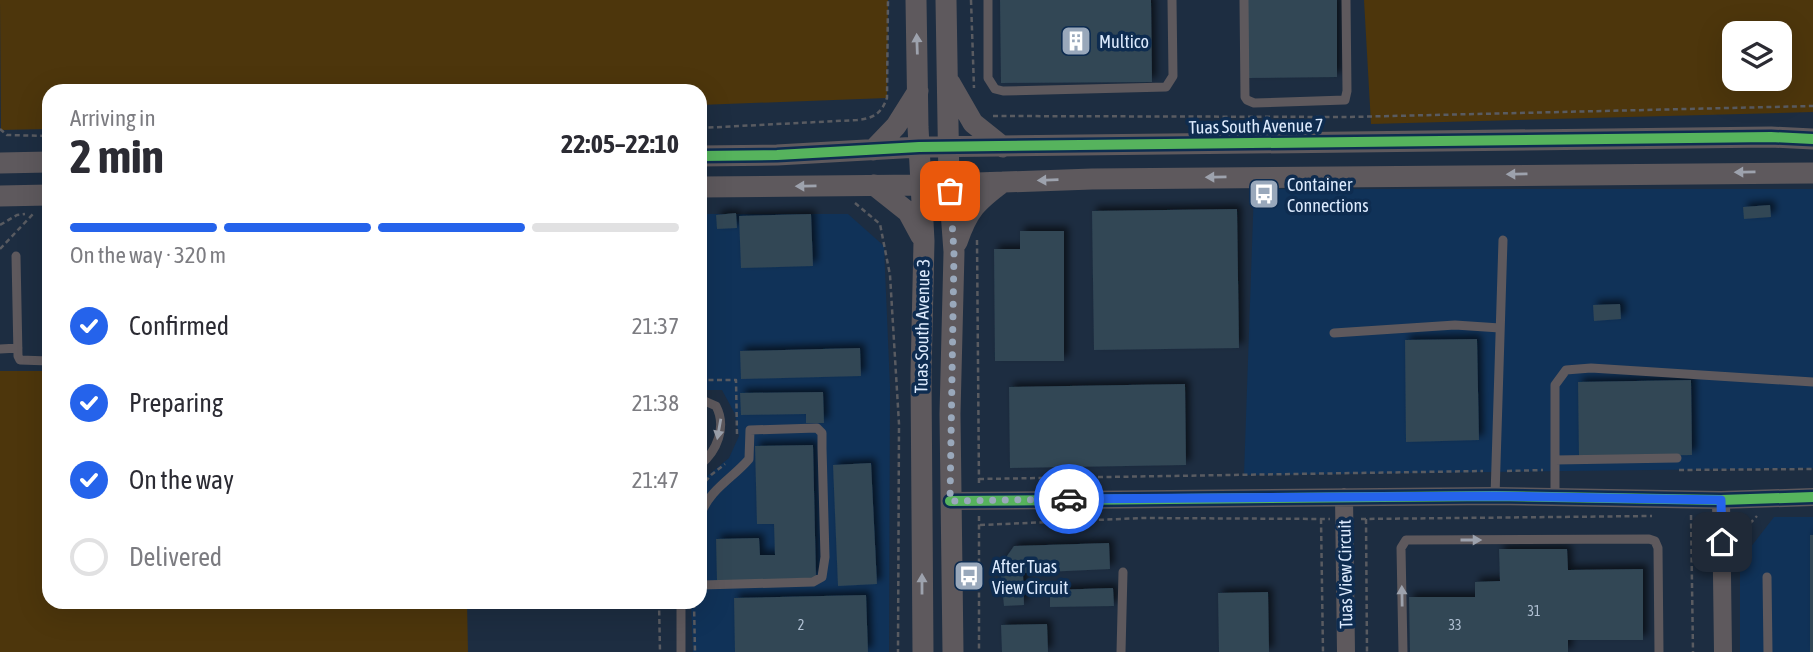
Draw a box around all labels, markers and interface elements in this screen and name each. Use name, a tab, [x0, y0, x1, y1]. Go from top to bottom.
map controls	[1722, 21, 1792, 91]
button: layers	[1722, 21, 1792, 91]
building icon: Multico	[1059, 24, 1093, 58]
place label: Multico	[1099, 31, 1149, 52]
one-way arrow	[912, 33, 923, 55]
text: Arriving in	[70, 105, 156, 131]
street label: Tuas South Avenue 7	[1188, 114, 1324, 138]
text: 22:05–22:10	[561, 129, 679, 159]
text: 2 min	[70, 130, 164, 183]
pin	[920, 161, 980, 221]
one-way arrow	[1734, 166, 1756, 178]
one-way arrow	[1506, 168, 1528, 180]
one-way arrow	[1205, 171, 1227, 183]
icon: bag	[931, 172, 969, 210]
place label: Container Connections	[1287, 174, 1369, 216]
one-way arrow	[1036, 175, 1058, 186]
bus stop icon: Container Connections	[1247, 177, 1281, 211]
one-way arrow	[794, 180, 816, 192]
text: On the way · 320 m	[70, 242, 226, 268]
street label: Tuas South Avenue 3	[910, 258, 934, 394]
icon: check	[70, 307, 108, 345]
text: Confirmed	[129, 311, 229, 341]
text: 21:37	[632, 313, 679, 339]
icon: check	[70, 384, 108, 422]
text: Preparing	[129, 388, 223, 418]
text: 21:38	[632, 390, 679, 416]
one-way arrow	[713, 418, 724, 440]
icon: check	[70, 461, 108, 499]
courier	[1034, 464, 1104, 534]
text: On the way	[129, 465, 234, 495]
text: 21:47	[632, 467, 679, 493]
icon: car	[1050, 480, 1088, 518]
pin	[1692, 512, 1752, 572]
street label: Tuas View Circuit	[1334, 519, 1356, 629]
icon: home	[1703, 523, 1741, 561]
one-way arrow	[1461, 534, 1483, 546]
text: Delivered	[129, 542, 222, 572]
place label: After Tuas View Circuit	[992, 556, 1068, 598]
bus stop icon: After Tuas View Circuit	[952, 559, 986, 593]
one-way arrow	[916, 573, 928, 595]
one-way arrow	[1396, 585, 1408, 607]
house number: 31	[1527, 603, 1541, 619]
house number: 2	[798, 617, 804, 633]
house number: 33	[1448, 617, 1462, 633]

